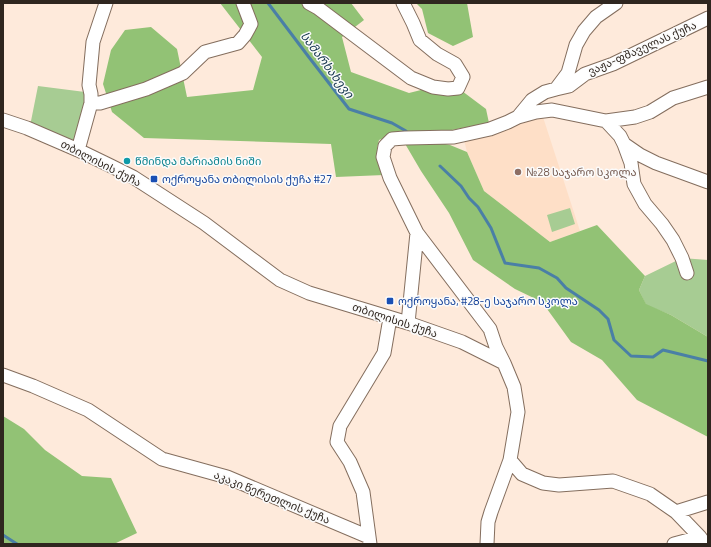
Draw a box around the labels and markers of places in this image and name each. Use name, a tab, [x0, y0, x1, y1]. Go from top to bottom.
place label: წმინდა მარიამის ნიში	[135, 153, 261, 169]
marker: წმინდა მარიამის ნიში	[122, 156, 132, 166]
place label: №28 საჯარო სკოლა	[526, 164, 636, 180]
marker: №28 საჯარო სკოლა	[513, 167, 523, 177]
place label: ოქროყანა თბილისის ქუჩა #27	[162, 171, 332, 187]
marker: ოქროყანა თბილისის ქუჩა #27	[149, 174, 159, 184]
place label: ოქროყანა, #28-ე საჯარო სკოლა	[398, 293, 578, 309]
marker: ოქროყანა, #28-ე საჯარო სკოლა	[385, 296, 395, 306]

